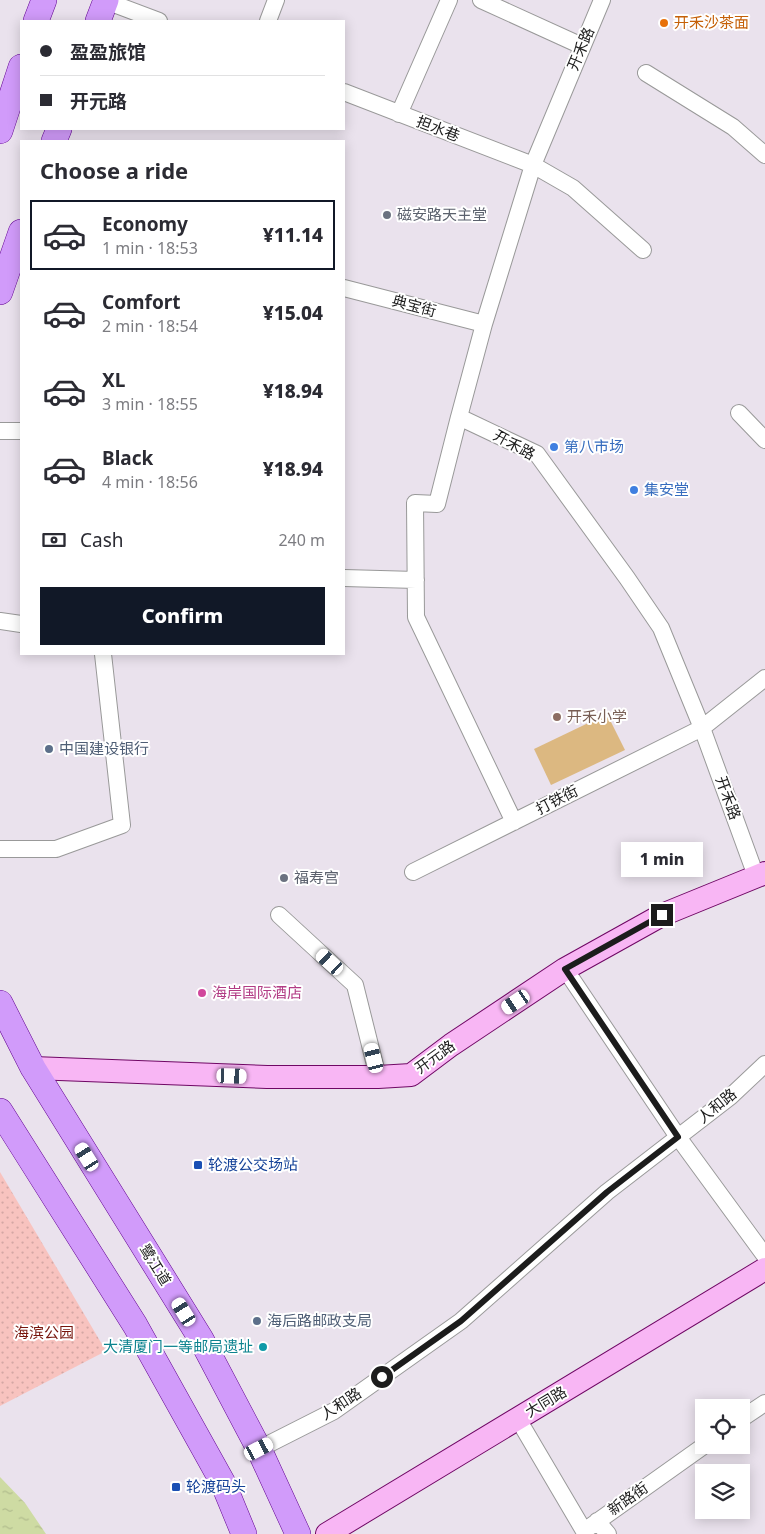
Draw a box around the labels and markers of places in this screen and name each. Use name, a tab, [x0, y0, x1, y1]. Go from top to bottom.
place label: 开禾沙茶面	[674, 12, 749, 32]
marker: 开禾沙茶面	[658, 17, 670, 29]
place label: 磁安路天主堂	[397, 204, 487, 224]
marker: 磁安路天主堂	[381, 209, 393, 221]
place label: 第八市场	[564, 436, 624, 456]
marker: 第八市场	[548, 441, 560, 453]
place label: 集安堂	[644, 479, 689, 499]
marker: 集安堂	[628, 484, 640, 496]
place label: 开禾小学	[567, 706, 627, 726]
marker: 开禾小学	[551, 711, 563, 723]
place label: 中国建设银行	[59, 738, 149, 758]
marker: 中国建设银行	[43, 743, 55, 755]
place label: 福寿宫	[294, 867, 339, 887]
marker: 福寿宫	[278, 872, 290, 884]
place label: 海岸国际酒店	[212, 982, 302, 1002]
marker: 海岸国际酒店	[196, 987, 208, 999]
place label: 轮渡公交场站	[208, 1154, 298, 1174]
marker: 轮渡公交场站	[192, 1159, 204, 1171]
place label: 海后路邮政支局	[267, 1310, 372, 1330]
marker: 海后路邮政支局	[251, 1315, 263, 1327]
place label: 大清厦门一等邮局遗址	[103, 1336, 253, 1356]
marker: 大清厦门一等邮局遗址	[257, 1341, 269, 1353]
place label: 轮渡码头	[186, 1476, 246, 1496]
marker: 轮渡码头	[170, 1481, 182, 1493]

